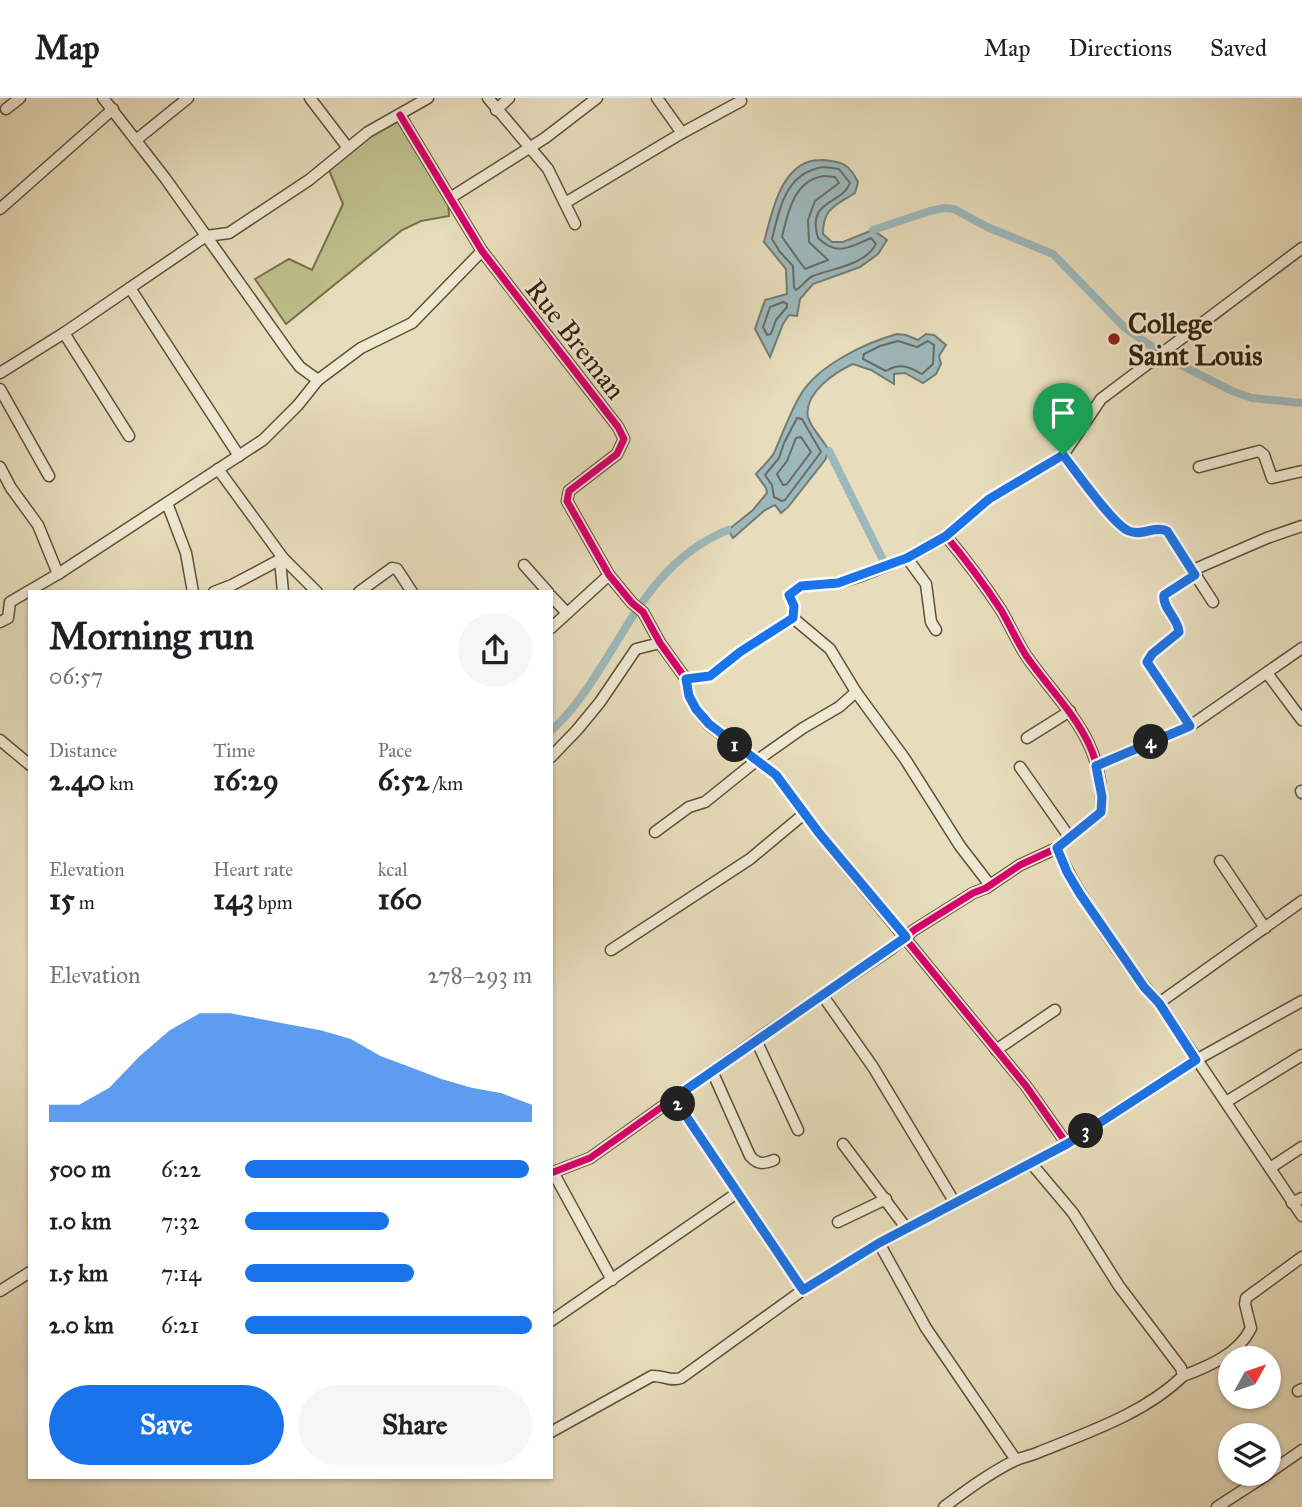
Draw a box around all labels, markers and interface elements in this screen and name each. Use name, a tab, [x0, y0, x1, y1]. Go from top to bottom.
text: Map	[35, 28, 99, 68]
text: Map	[984, 33, 1031, 63]
text: Directions	[1069, 33, 1172, 63]
text: Saved	[1210, 33, 1267, 63]
street label: Rue Breman	[518, 272, 633, 406]
place label: College Saint Louis	[1128, 306, 1262, 373]
marker: College Saint Louis	[1106, 331, 1122, 347]
pin	[1033, 383, 1093, 455]
icon: arrive	[1044, 394, 1082, 432]
text: Morning run	[49, 613, 254, 659]
button: share	[458, 613, 532, 687]
text: 06:57	[49, 662, 103, 690]
pin: 4	[1134, 724, 1168, 760]
pin: 1	[718, 728, 752, 762]
text: 4	[1145, 730, 1156, 753]
text: 1	[731, 733, 738, 756]
text: Distance	[49, 739, 117, 762]
text: Time	[213, 739, 255, 762]
text: Pace	[378, 739, 412, 762]
text: 2.40	[49, 762, 105, 798]
text: 16:29	[213, 762, 279, 798]
text: 6:52	[378, 762, 429, 798]
text: km	[105, 772, 134, 795]
text: /km	[429, 772, 463, 795]
text: Elevation	[49, 858, 124, 881]
text: Heart rate	[213, 858, 293, 881]
text: kcal	[378, 858, 408, 881]
text: 15	[49, 881, 75, 917]
text: 143	[213, 881, 254, 917]
text: 160	[378, 881, 422, 917]
text: m	[75, 891, 95, 914]
text: bpm	[254, 891, 293, 914]
text: Elevation	[49, 961, 140, 989]
text: 278–293 m	[428, 961, 532, 989]
pin: 2	[660, 1086, 696, 1122]
text: 2	[673, 1092, 682, 1115]
pin: 3	[1068, 1114, 1104, 1148]
text: 3	[1082, 1119, 1089, 1142]
text: 500 m	[49, 1155, 111, 1183]
text: 6:22	[161, 1155, 201, 1183]
text: 1.0 km	[49, 1207, 111, 1235]
text: 7:32	[161, 1207, 200, 1235]
text: 1.5 km	[49, 1259, 108, 1287]
text: 7:14	[161, 1259, 201, 1287]
text: 2.0 km	[49, 1311, 114, 1339]
text: 6:21	[161, 1311, 199, 1339]
north arrow	[1218, 1346, 1281, 1409]
map controls	[1218, 1346, 1281, 1486]
button: Save	[49, 1385, 284, 1465]
button: Share	[298, 1385, 532, 1465]
button: layers	[1218, 1423, 1281, 1486]

